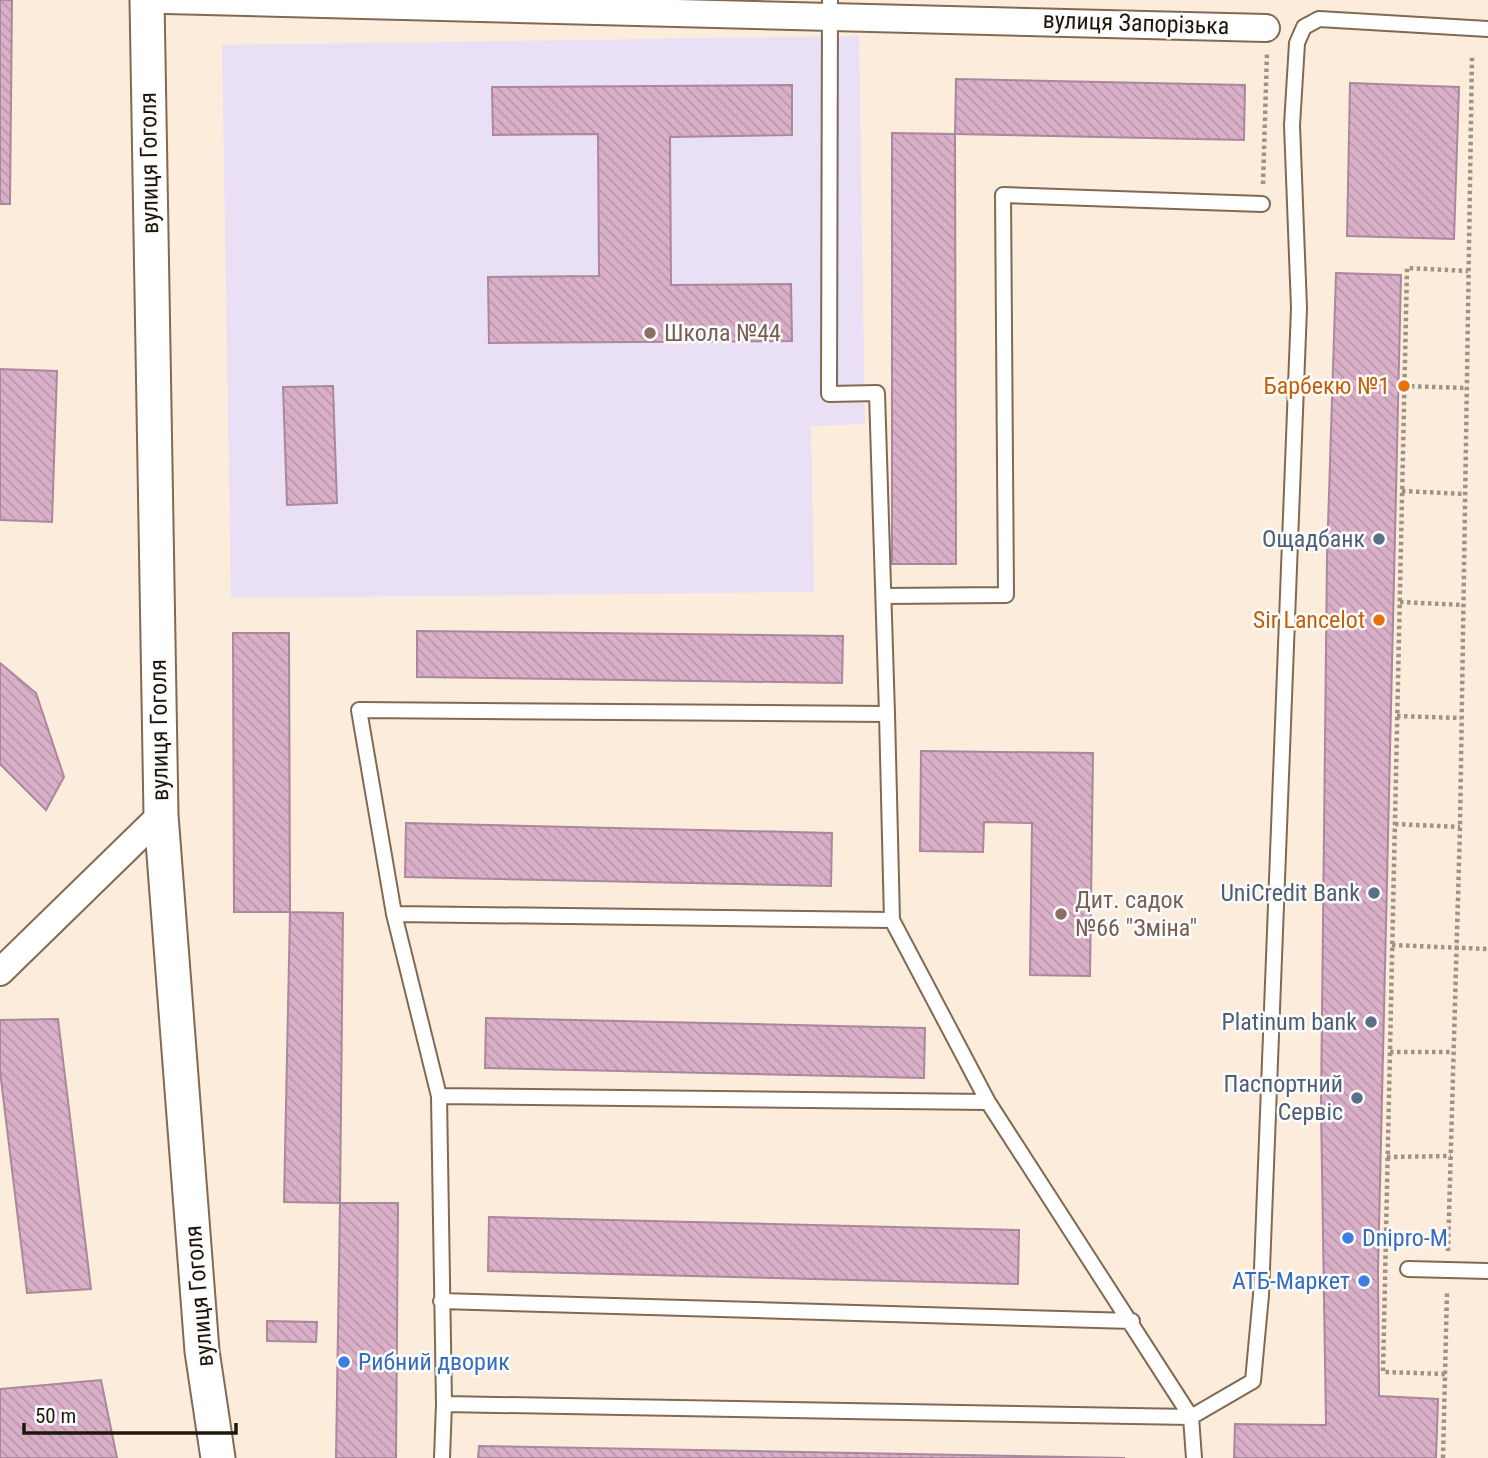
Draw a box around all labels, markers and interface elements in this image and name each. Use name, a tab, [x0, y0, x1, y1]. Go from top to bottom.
street label: вулиця Запорізька	[1042, 6, 1230, 40]
street label: вулиця Гоголя	[134, 92, 164, 234]
place label: Школа №44	[664, 319, 781, 347]
marker: Школа №44	[642, 325, 658, 341]
place label: Барбекю №1	[1263, 372, 1390, 400]
marker: Барбекю №1	[1396, 378, 1412, 394]
place label: Ощадбанк	[1262, 525, 1365, 553]
marker: Ощадбанк	[1371, 531, 1387, 547]
place label: Sir Lancelot	[1253, 606, 1365, 634]
marker: Sir Lancelot	[1371, 612, 1387, 628]
street label: вулиця Гоголя	[144, 659, 174, 801]
place label: UniCredit Bank	[1220, 879, 1360, 907]
marker: UniCredit Bank	[1366, 885, 1382, 901]
place label: Дит. садок №66 "Зміна"	[1075, 886, 1197, 942]
marker: Дит. садок №66 "Зміна"	[1053, 906, 1069, 922]
place label: Platinum bank	[1222, 1008, 1357, 1036]
marker: Platinum bank	[1363, 1014, 1379, 1030]
place label: Паспортний Сервіс	[1223, 1070, 1343, 1126]
marker: Паспортний Сервіс	[1349, 1090, 1365, 1106]
street label: вулиця Гоголя	[179, 1224, 219, 1368]
place label: Dnipro-M	[1362, 1224, 1448, 1252]
marker: Dnipro-M	[1340, 1230, 1356, 1246]
place label: АТБ-Маркет	[1232, 1267, 1350, 1295]
marker: АТБ-Маркет	[1356, 1273, 1372, 1289]
place label: Рибний дворик	[358, 1348, 510, 1376]
marker: Рибний дворик	[336, 1354, 352, 1370]
scale bar	[24, 1392, 236, 1436]
text: 50 m	[35, 1404, 76, 1428]

